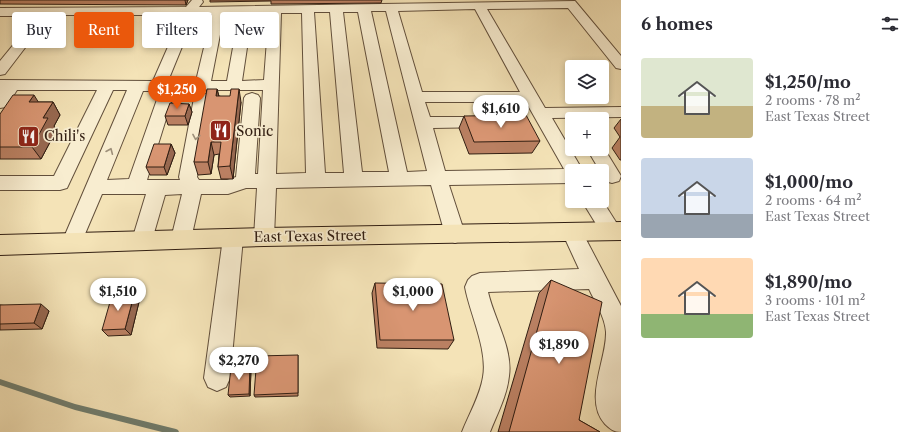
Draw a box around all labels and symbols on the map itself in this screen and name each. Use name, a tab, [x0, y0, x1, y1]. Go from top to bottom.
pin: $1,250	[144, 76, 210, 110]
pin: $1,610	[468, 95, 534, 129]
restaurant icon: Sonic	[208, 118, 234, 144]
place label: Sonic	[236, 122, 273, 140]
restaurant icon: Chili's	[15, 123, 41, 149]
place label: Chili's	[44, 127, 85, 145]
one-way arrow	[192, 134, 200, 140]
one-way arrow	[105, 148, 113, 155]
street label: East Texas Street	[253, 226, 367, 246]
pin: $1,510	[85, 278, 151, 312]
pin: $1,000	[380, 278, 446, 312]
pin: $1,890	[526, 331, 592, 365]
pin: $2,270	[206, 347, 272, 381]

